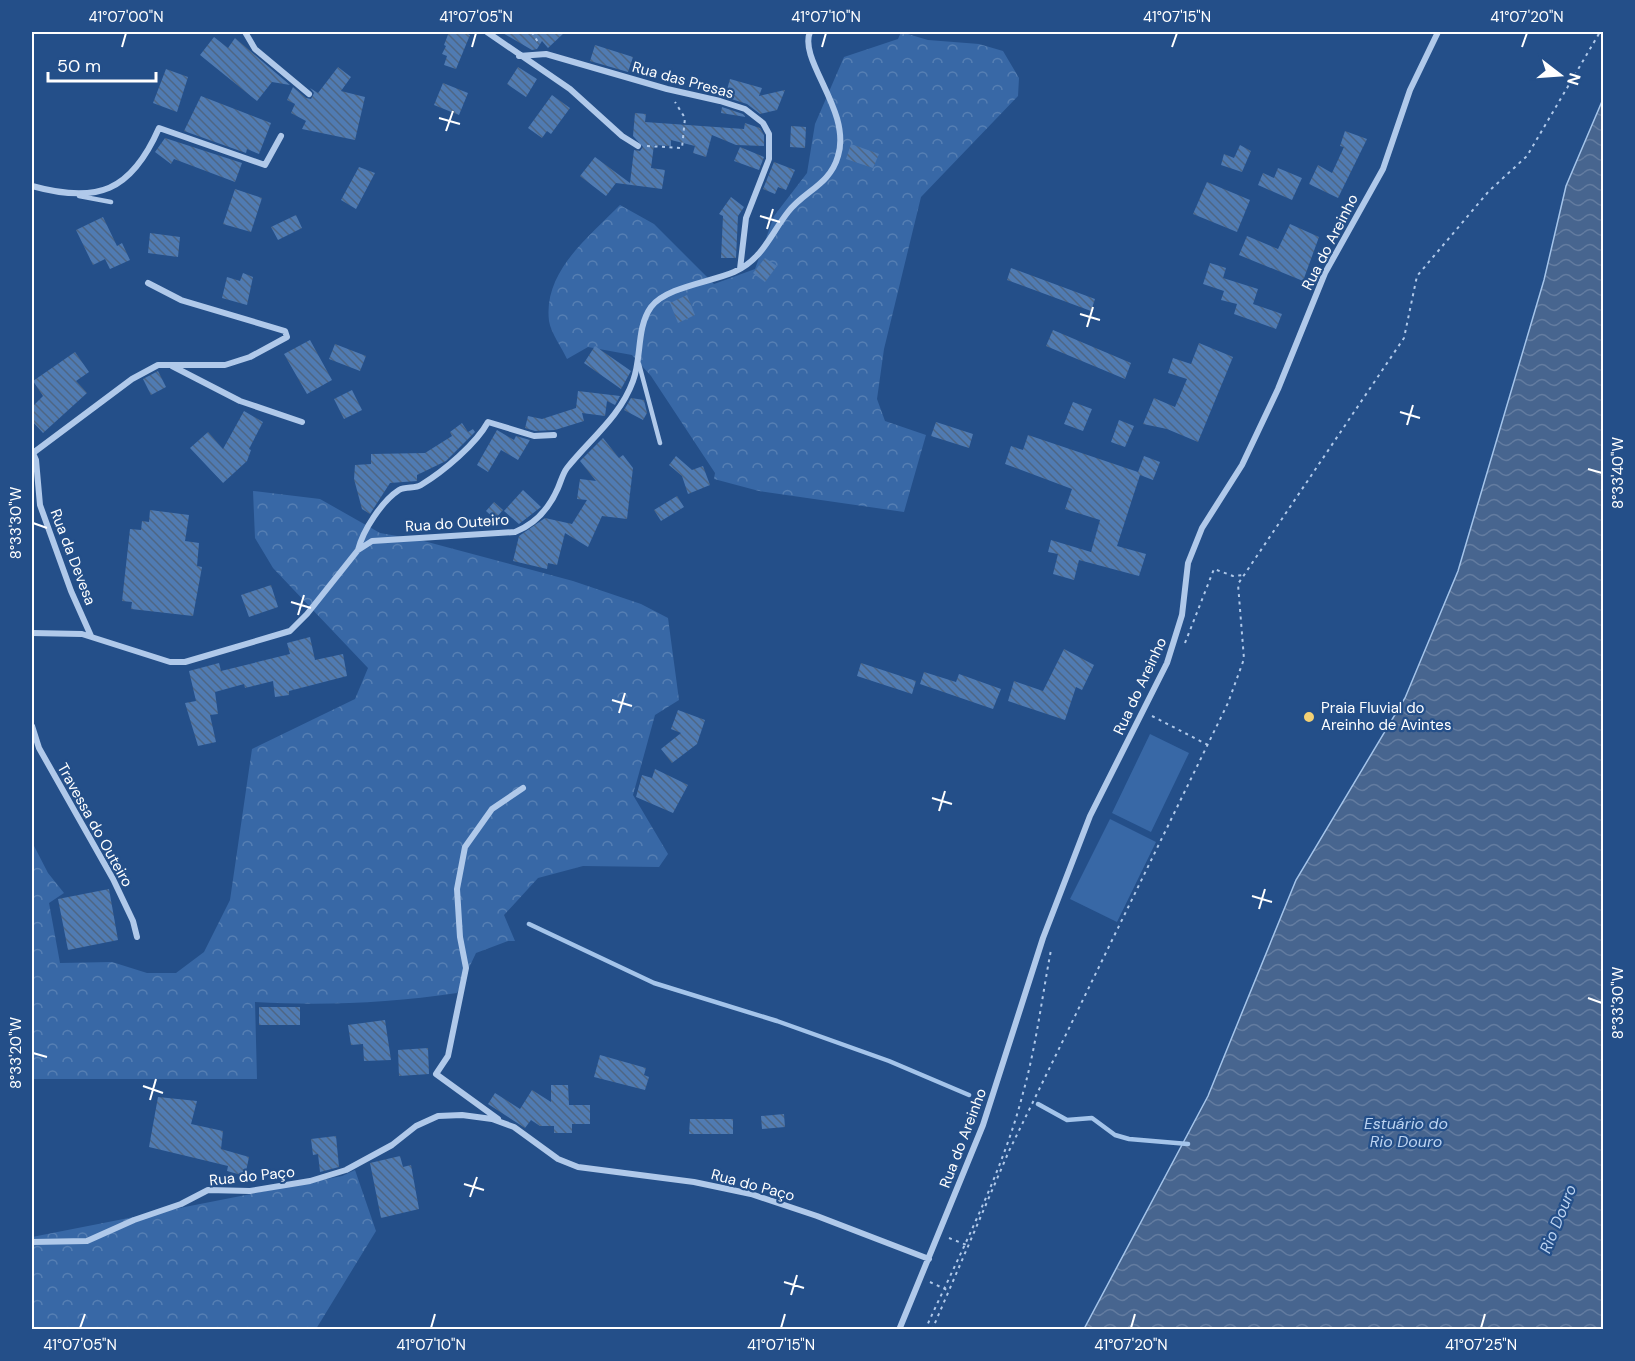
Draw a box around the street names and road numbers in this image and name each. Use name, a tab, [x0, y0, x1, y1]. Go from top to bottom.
street label: Rua das Presas	[630, 57, 736, 103]
street label: Rua do Areinho	[1297, 190, 1363, 294]
street label: Rua da Devesa	[45, 506, 101, 608]
street label: Rua do Outeiro	[404, 509, 510, 537]
street label: Rua do Areinho	[1109, 634, 1171, 738]
street label: Travessa do Outeiro	[53, 759, 137, 891]
street label: Rua do Areinho	[935, 1085, 991, 1191]
street label: Rua do Paço	[208, 1162, 296, 1190]
street label: Rua do Paço	[709, 1164, 797, 1206]

